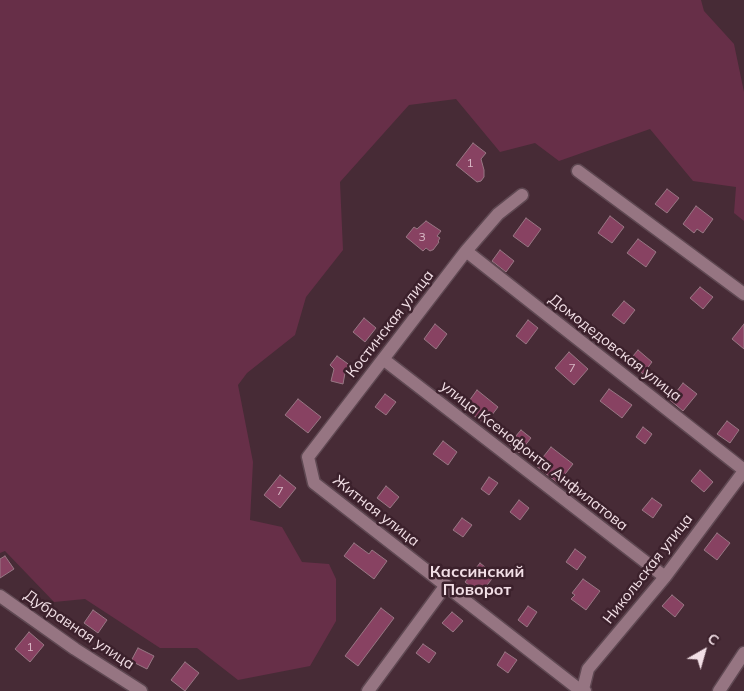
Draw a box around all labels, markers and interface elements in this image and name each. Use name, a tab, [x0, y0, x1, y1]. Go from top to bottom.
house number: 1	[466, 156, 474, 170]
house number: 3	[418, 230, 426, 244]
street label: Костинская улица	[342, 267, 438, 381]
street label: Домодедовская улица	[545, 290, 685, 406]
house number: 7	[568, 361, 576, 375]
street label: улица Ксенофонта Анфилатова	[437, 377, 631, 535]
street label: Житная улица	[329, 472, 423, 550]
house number: 7	[276, 484, 284, 498]
street label: Никольская улица	[599, 510, 697, 628]
district label: Кассинский Поворот	[430, 562, 524, 600]
street label: Дубравная улица	[20, 586, 138, 674]
north arrow	[679, 626, 729, 676]
text: С	[704, 629, 723, 649]
house number: 1	[26, 640, 34, 654]

